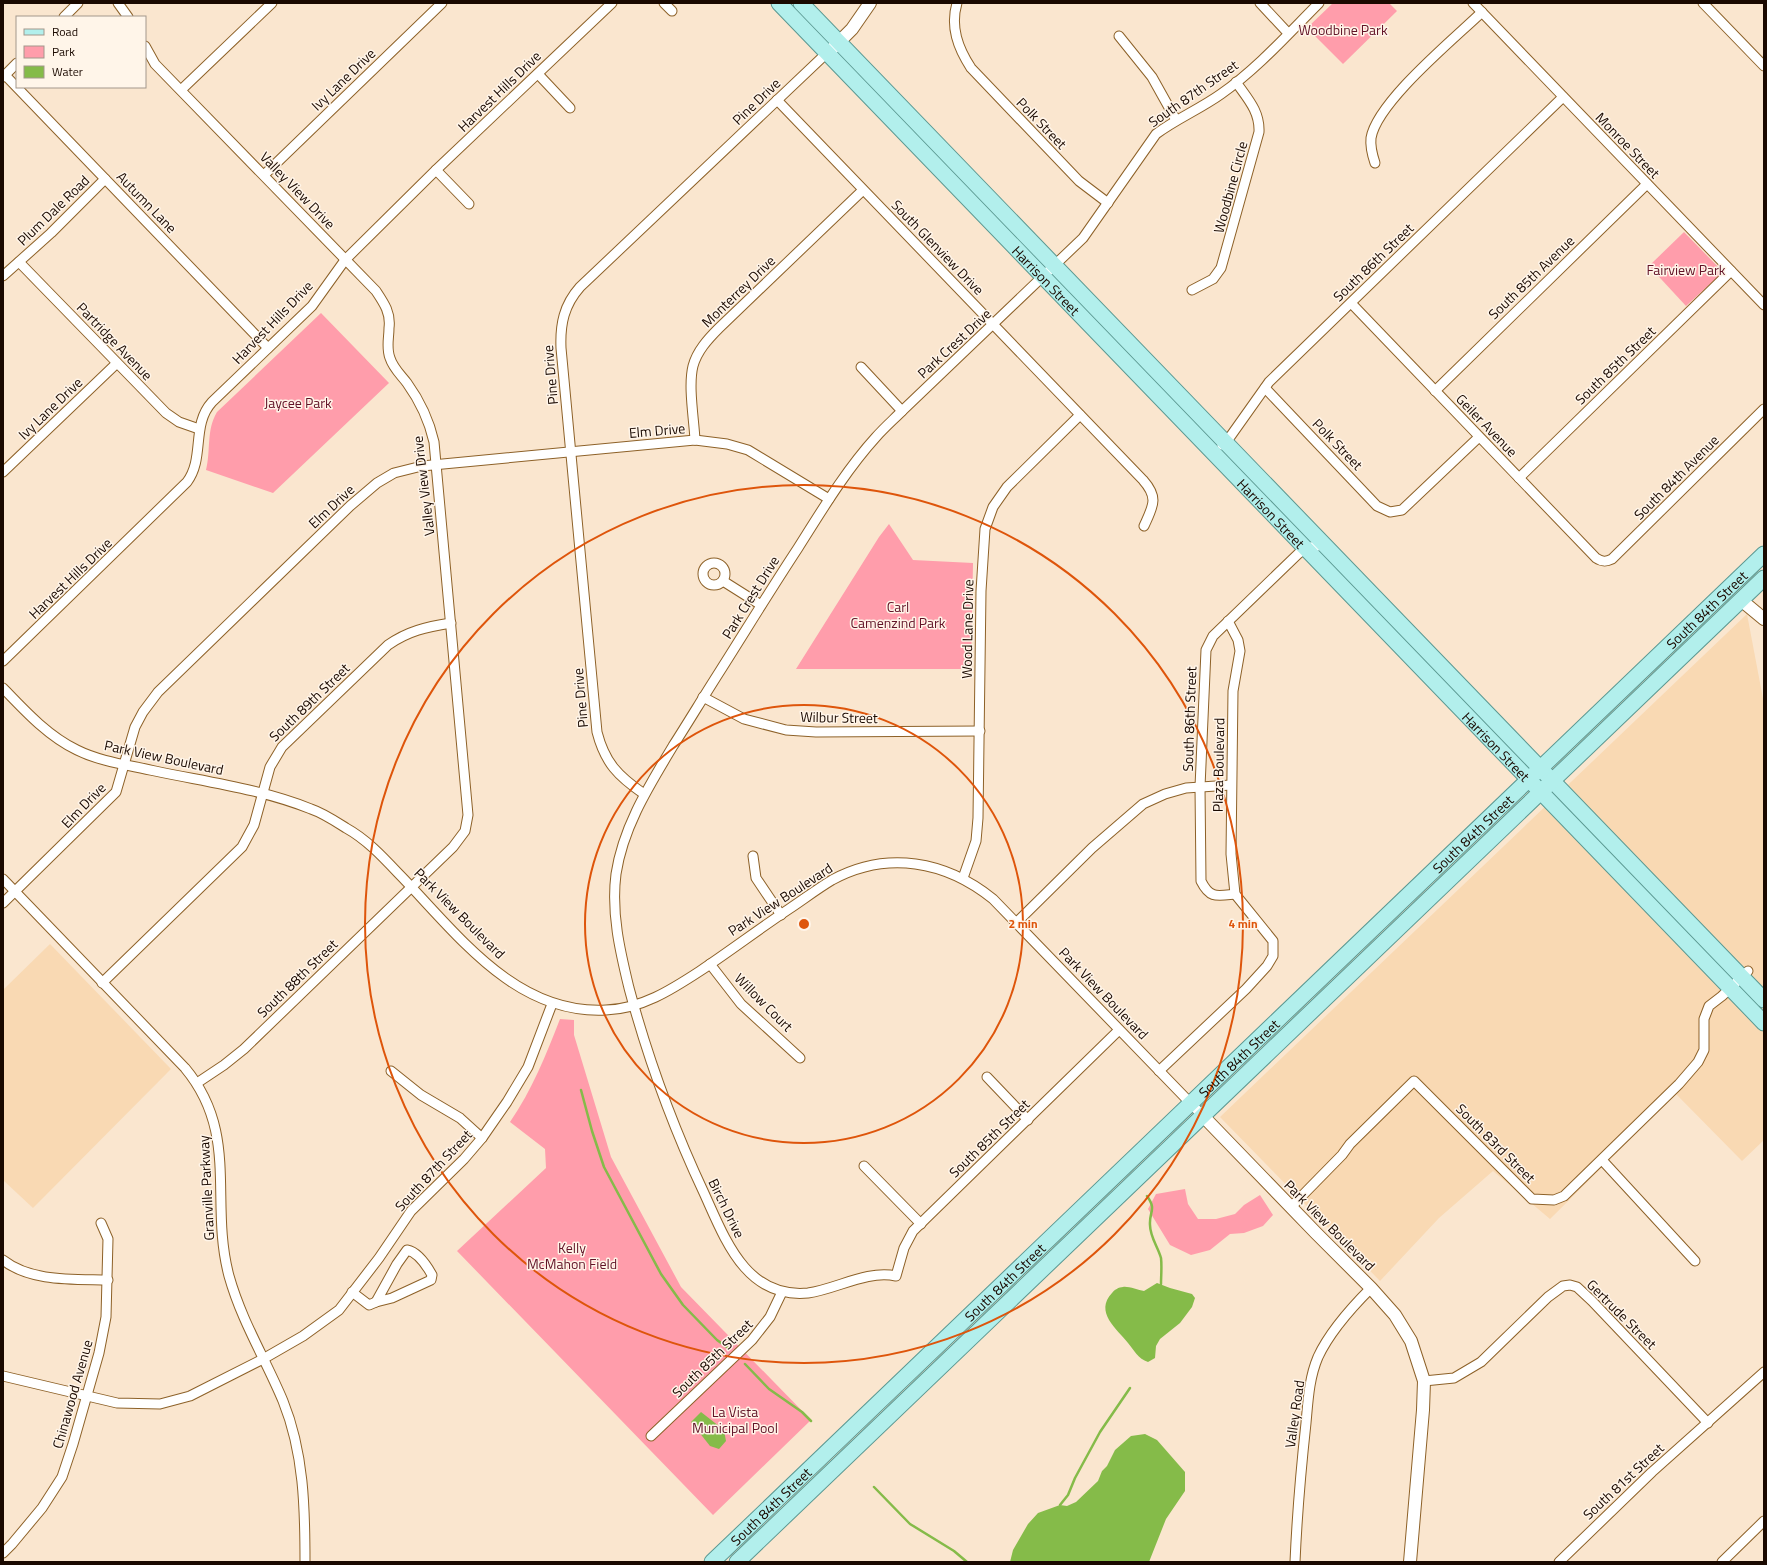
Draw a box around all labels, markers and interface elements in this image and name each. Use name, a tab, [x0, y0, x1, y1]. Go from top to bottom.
legend	[16, 16, 146, 88]
park label: Woodbine Park	[1298, 19, 1388, 40]
text: Road	[52, 22, 78, 41]
text: Park	[52, 42, 75, 61]
street label: Ivy Lane Drive	[306, 43, 380, 115]
street label: Harvest Hills Drive	[453, 46, 545, 136]
street label: South 87th Street	[1144, 54, 1242, 132]
text: Water	[52, 62, 83, 81]
street label: Pine Drive	[727, 73, 785, 129]
street label: Polk Street	[1012, 92, 1072, 154]
street label: Monroe Street	[1591, 107, 1665, 183]
street label: Woodbine Circle	[1208, 139, 1252, 235]
street label: Valley View Drive	[255, 147, 341, 233]
street label: Autumn Lane	[112, 166, 182, 238]
street label: Plum Dale Road	[12, 170, 94, 250]
street label: South Glenview Drive	[887, 195, 989, 299]
street label: South 86th Street	[1328, 218, 1418, 306]
street label: South 85th Avenue	[1483, 230, 1579, 324]
street label: Harrison Street	[1008, 240, 1085, 320]
street label: Monterrey Drive	[696, 250, 780, 332]
park label: Fairview Park	[1646, 259, 1726, 280]
street label: Harvest Hills Drive	[227, 276, 317, 368]
street label: Partridge Avenue	[72, 297, 158, 385]
street label: Park Crest Drive	[912, 303, 996, 383]
street label: South 85th Street	[1570, 321, 1660, 409]
street label: Pine Drive	[537, 344, 563, 406]
street label: Ivy Lane Drive	[13, 372, 87, 444]
street label: Geiler Avenue	[1451, 389, 1523, 461]
park label: Jaycee Park	[264, 392, 332, 413]
street label: Polk Street	[1308, 413, 1368, 475]
street label: Elm Drive	[628, 417, 686, 443]
street label: South 84th Avenue	[1629, 430, 1723, 524]
street label: Valley View Drive	[406, 435, 440, 537]
street label: Harrison Street	[1233, 473, 1310, 553]
street label: Elm Drive	[303, 479, 359, 533]
street label: Harvest Hills Drive	[24, 533, 116, 623]
street label: Park Crest Drive	[716, 551, 784, 643]
street label: South 84th Street	[1661, 565, 1752, 653]
street label: Wood Lane Drive	[956, 579, 978, 679]
park label: Carl Camenzind Park	[850, 596, 946, 633]
street label: South 89th Street	[264, 658, 354, 746]
street label: South 86th Street	[1177, 666, 1201, 772]
street label: Pine Drive	[567, 667, 593, 729]
street label: Wilbur Street	[800, 706, 878, 728]
street label: Harrison Street	[1458, 706, 1535, 786]
street label: Plaza Boulevard	[1207, 718, 1229, 812]
street label: Park View Boulevard	[103, 734, 225, 780]
street label: Elm Drive	[56, 777, 110, 833]
street label: South 84th Street	[1427, 789, 1518, 878]
street label: Park View Boulevard	[723, 857, 837, 941]
street label: Park View Boulevard	[410, 863, 510, 963]
text: 2 min	[1008, 914, 1038, 933]
text: 4 min	[1228, 914, 1258, 933]
centre of rings	[797, 917, 811, 931]
street label: South 88th Street	[252, 934, 342, 1022]
street label: Park View Boulevard	[1054, 942, 1154, 1044]
street label: Willow Court	[730, 968, 798, 1036]
street label: South 84th Street	[1193, 1014, 1284, 1102]
street label: South 85th Street	[944, 1094, 1034, 1182]
street label: South 83rd Street	[1452, 1099, 1541, 1188]
street label: South 87th Street	[389, 1124, 477, 1216]
street label: Granville Parkway	[193, 1135, 219, 1241]
street label: Birch Drive	[704, 1175, 750, 1241]
street label: Park View Boulevard	[1280, 1175, 1380, 1275]
park label: Kelly McMahon Field	[527, 1237, 617, 1274]
street label: South 84th Street	[959, 1238, 1050, 1326]
street label: Gertrude Street	[1582, 1274, 1662, 1354]
street label: South 85th Street	[667, 1314, 757, 1402]
street label: Chinawood Avenue	[46, 1337, 98, 1451]
street label: Valley Road	[1279, 1379, 1309, 1449]
park label: La Vista Municipal Pool	[692, 1401, 778, 1438]
street label: South 81st Street	[1578, 1438, 1668, 1524]
street label: South 84th Street	[725, 1462, 816, 1550]

